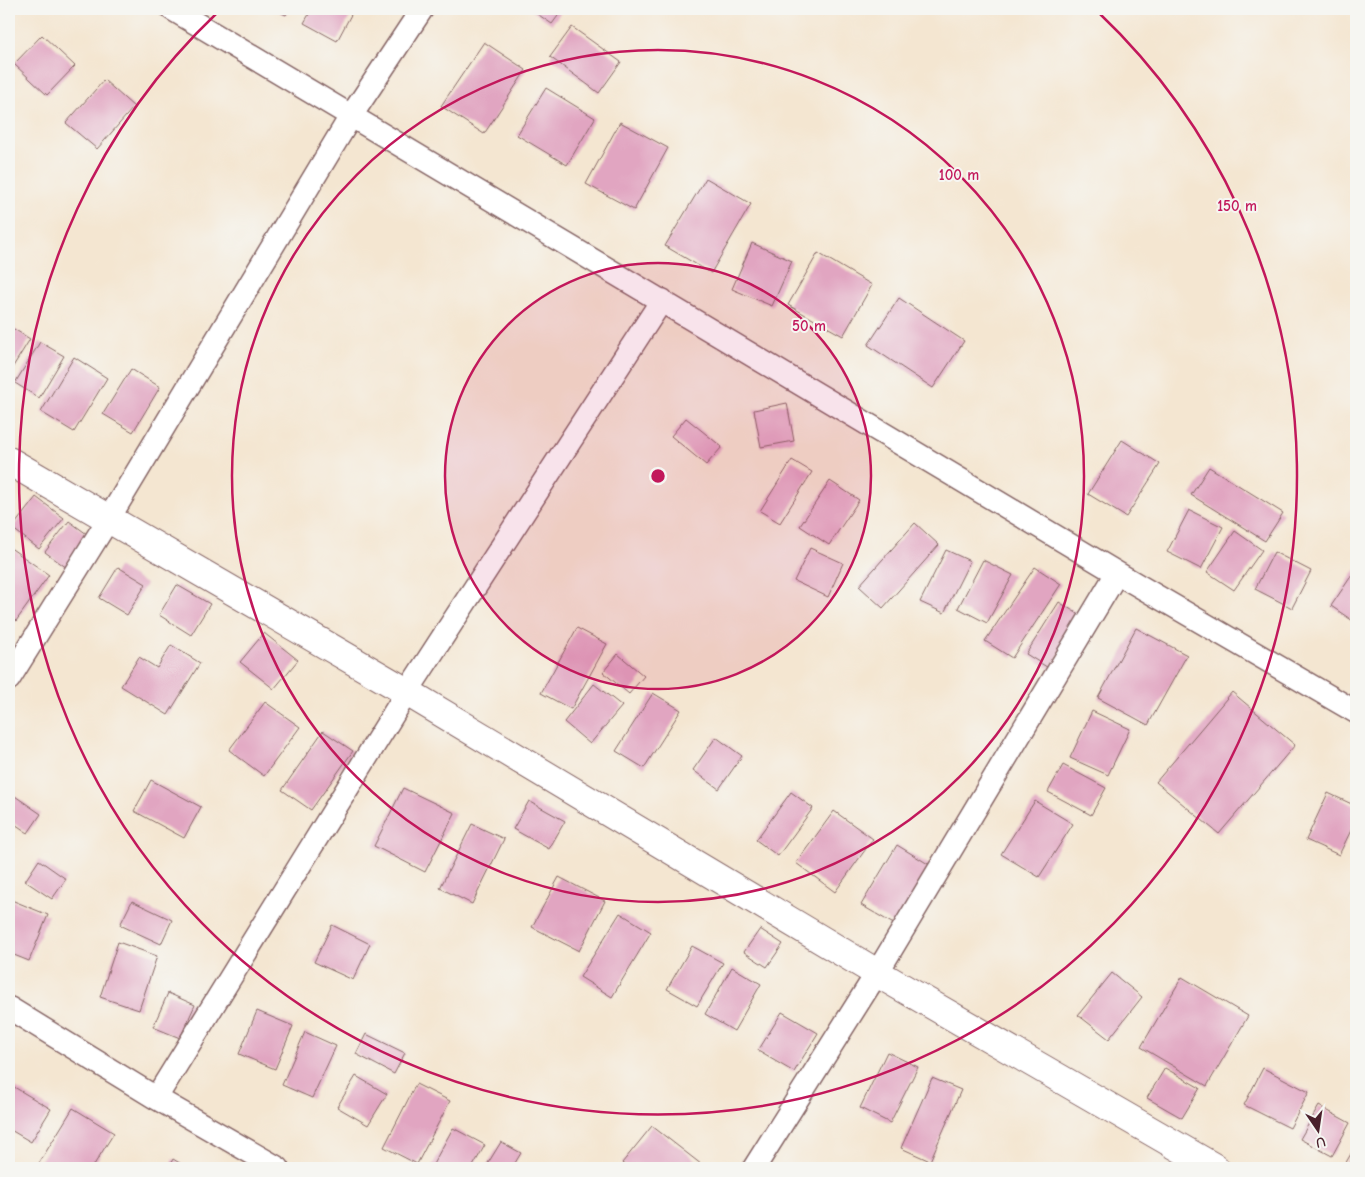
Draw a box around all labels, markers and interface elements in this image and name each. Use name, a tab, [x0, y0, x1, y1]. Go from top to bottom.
text: 100 m	[939, 166, 979, 184]
text: 150 m	[1217, 197, 1257, 215]
text: 50 m	[792, 317, 826, 335]
centre of rings	[649, 467, 667, 485]
north arrow	[1292, 1104, 1342, 1154]
text: U	[1314, 1133, 1327, 1152]

